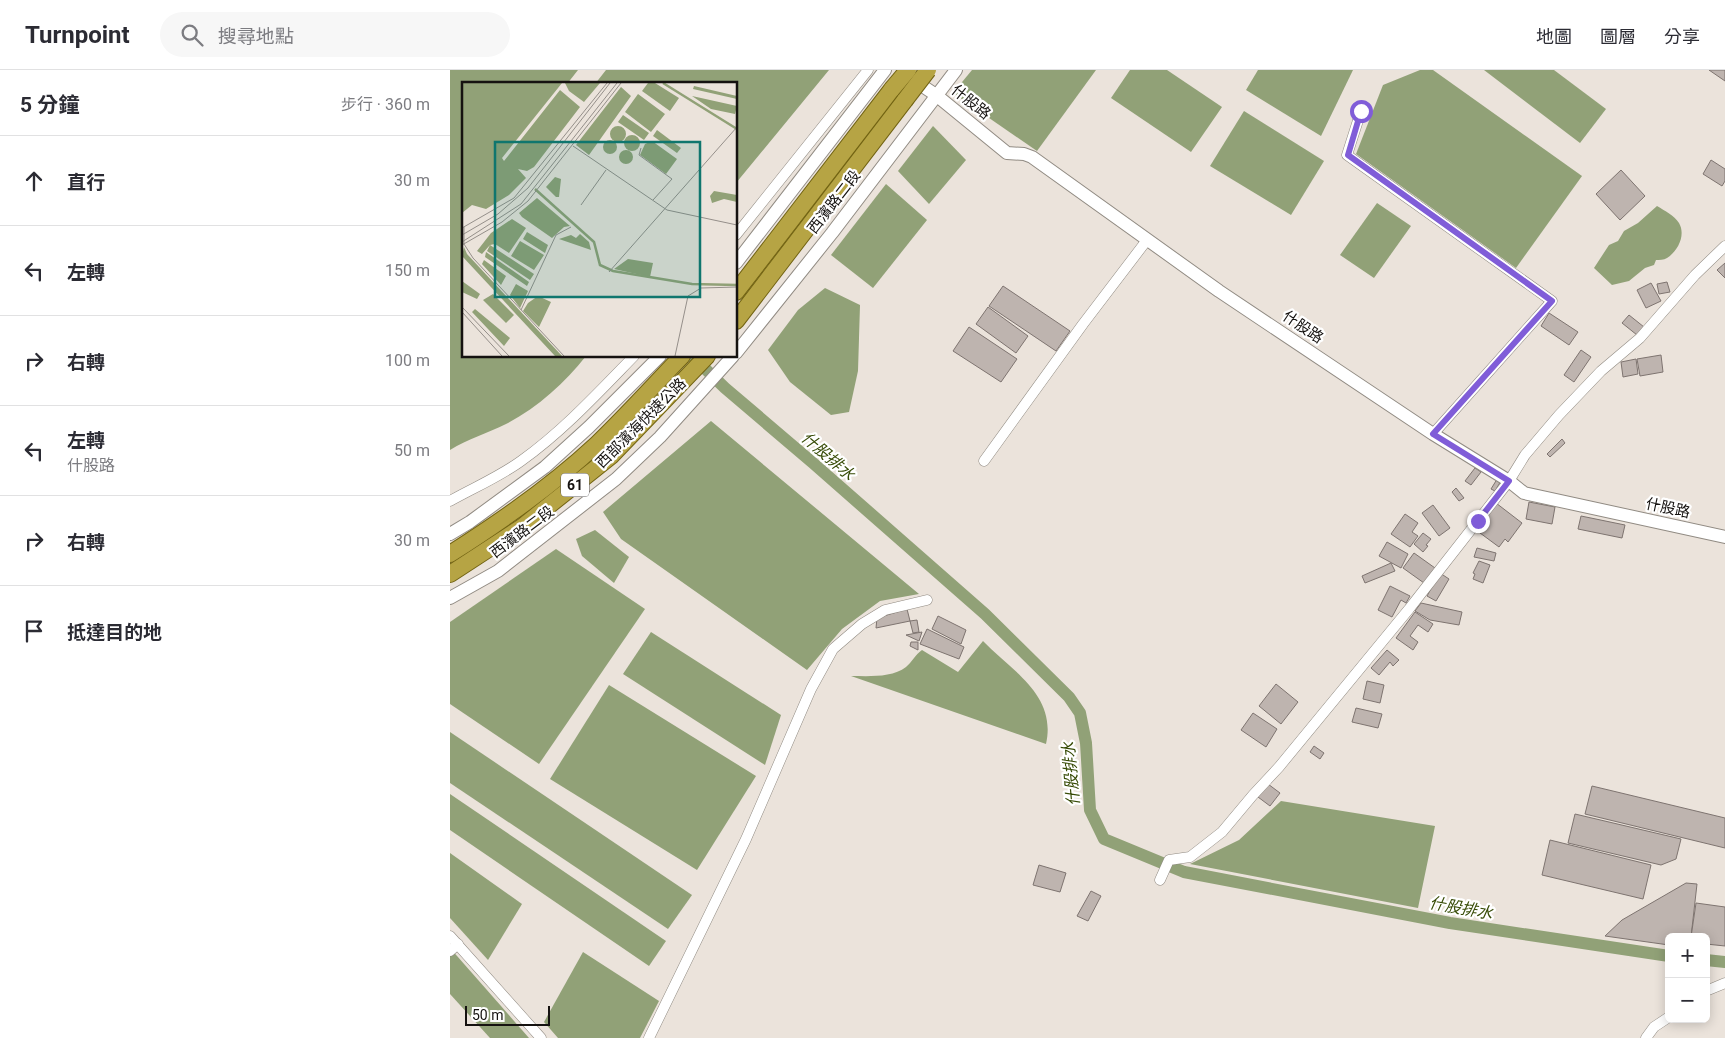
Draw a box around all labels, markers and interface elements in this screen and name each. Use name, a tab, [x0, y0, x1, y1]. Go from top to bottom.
search box	[160, 12, 510, 57]
text: Turnpoint	[25, 21, 130, 49]
icon: search	[178, 21, 206, 49]
text: 搜尋地點	[218, 25, 294, 48]
text: 地圖	[1536, 26, 1572, 47]
text: 圖層	[1600, 26, 1636, 47]
text: 分享	[1664, 26, 1700, 47]
street label: 什股路	[948, 81, 994, 123]
inset map	[462, 82, 738, 358]
text: 5 分鐘	[20, 93, 79, 117]
text: 步行 · 360 m	[341, 95, 430, 114]
route start	[1350, 100, 1373, 123]
icon: ahead	[20, 167, 48, 195]
street label: 西濱路二段	[804, 167, 864, 237]
text: 直行	[67, 171, 105, 194]
text: 30 m	[394, 171, 430, 190]
icon: left	[20, 257, 48, 285]
text: 左轉	[67, 261, 105, 284]
text: 150 m	[385, 261, 430, 280]
street label: 什股路	[1279, 307, 1327, 347]
icon: right	[20, 347, 48, 375]
text: 右轉	[67, 351, 105, 374]
text: 100 m	[385, 351, 430, 370]
street label: 西部濱海快速公路	[592, 374, 690, 472]
water label: 什股排水	[798, 428, 859, 485]
text: 左轉	[67, 429, 105, 452]
icon: left	[20, 437, 48, 465]
text: 50 m	[394, 441, 430, 460]
text: 什股路	[67, 456, 115, 475]
road number: 61	[561, 474, 589, 496]
street label: 什股路	[1644, 495, 1692, 521]
street label: 西濱路二段	[487, 502, 557, 562]
route end	[1467, 510, 1490, 533]
icon: right	[20, 527, 48, 555]
text: 右轉	[67, 531, 105, 554]
text: 30 m	[394, 531, 430, 550]
icon: arrive	[20, 617, 48, 645]
text: 抵達目的地	[67, 621, 162, 644]
water label: 什股排水	[1059, 740, 1083, 807]
water label: 什股排水	[1428, 893, 1495, 923]
map controls	[1665, 933, 1710, 1023]
button: +	[1665, 933, 1710, 978]
button: −	[1665, 978, 1710, 1023]
scale bar	[465, 1003, 550, 1026]
text: 50 m	[472, 1007, 504, 1023]

